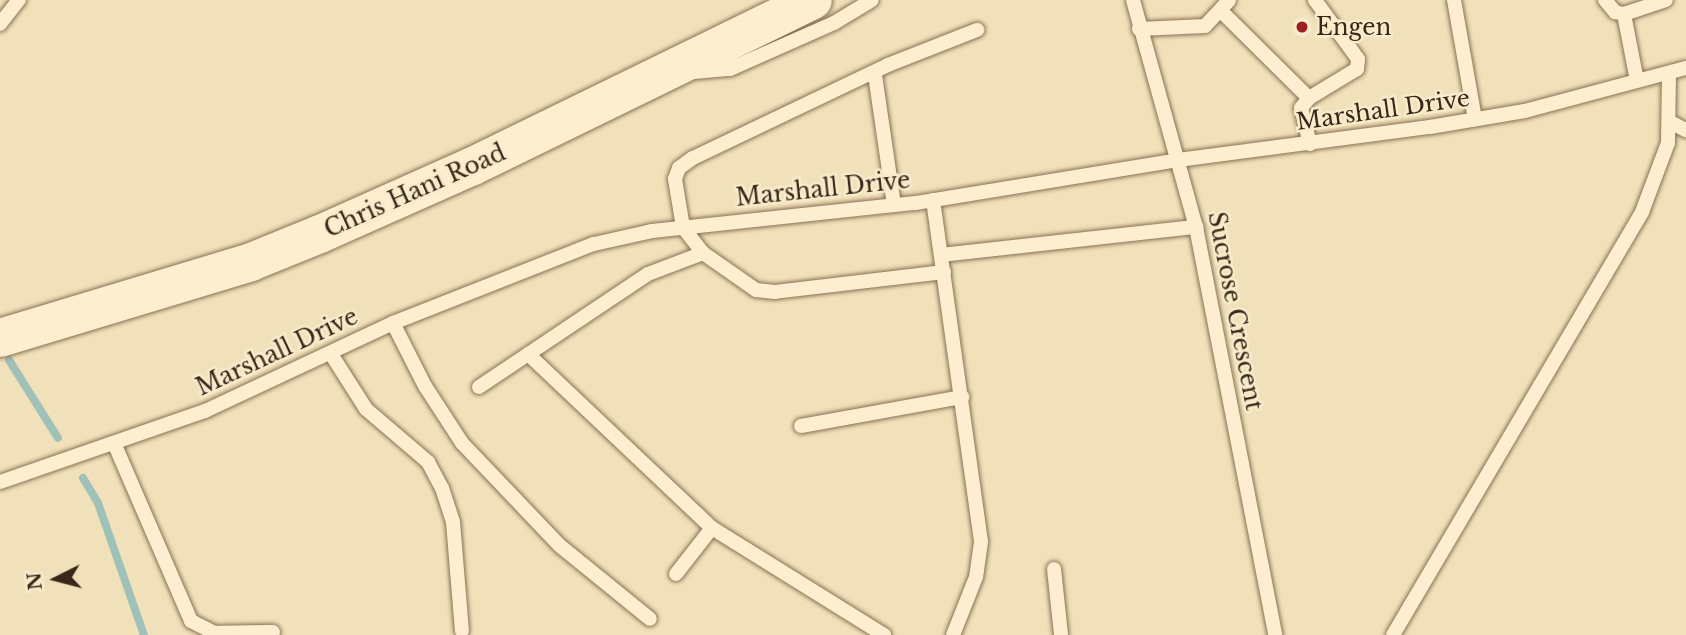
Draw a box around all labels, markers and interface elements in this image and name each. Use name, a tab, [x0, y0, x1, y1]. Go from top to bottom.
place label: Engen	[1316, 13, 1391, 41]
marker: Engen	[1294, 19, 1310, 35]
street label: Marshall Drive	[1294, 84, 1472, 136]
street label: Chris Hani Road	[320, 139, 510, 243]
street label: Marshall Drive	[734, 166, 912, 212]
street label: Sucrose Crescent	[1202, 210, 1268, 412]
street label: Marshall Drive	[192, 302, 362, 402]
north arrow	[21, 544, 91, 614]
text: N	[22, 571, 47, 591]

